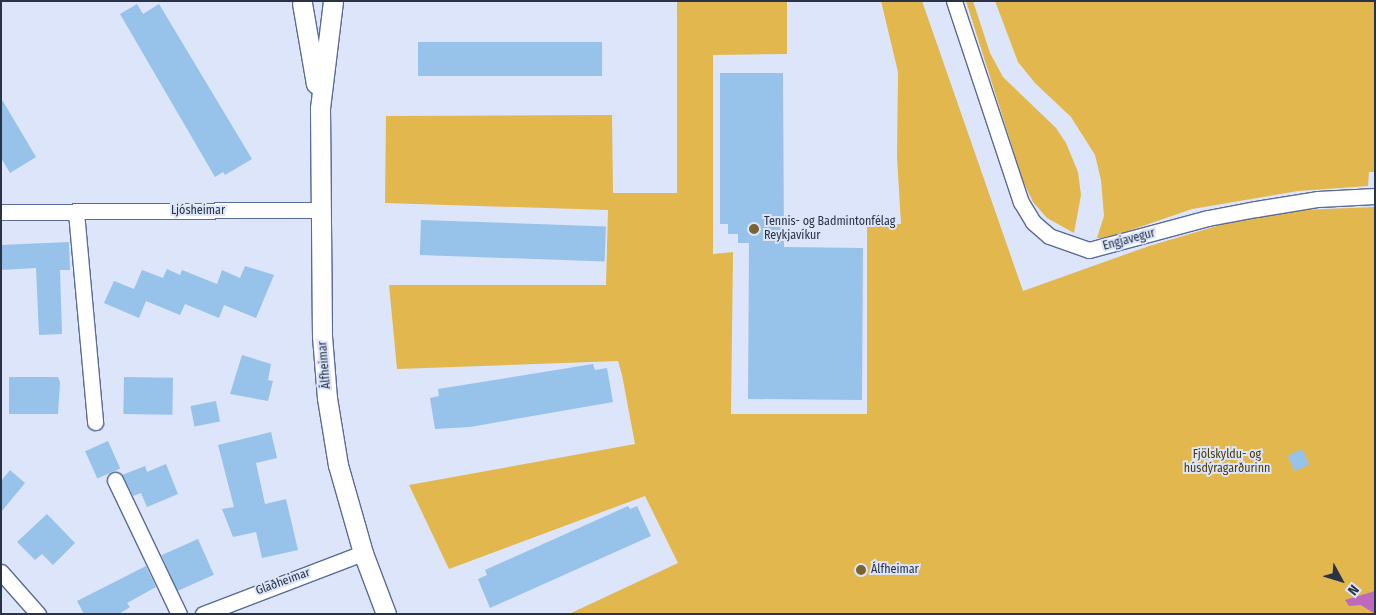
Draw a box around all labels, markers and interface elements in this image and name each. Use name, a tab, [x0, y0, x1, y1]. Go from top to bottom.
street label: Ljósheimar	[171, 204, 225, 218]
place label: Tennis- og Badmintonfélag Reykjavíkur	[764, 215, 895, 243]
marker: Tennis- og Badmintonfélag Reykjavíkur	[748, 223, 760, 235]
street label: Engjavegur	[1101, 226, 1157, 254]
street label: Álfheimar	[316, 341, 334, 389]
park label: Fjölskyldu- og húsdýragarðurinn	[1184, 448, 1270, 476]
north arrow	[1316, 555, 1366, 605]
place label: Álfheimar	[871, 563, 919, 577]
marker: Álfheimar	[855, 564, 867, 576]
street label: Glaðheimar	[254, 566, 312, 598]
text: N	[1344, 581, 1362, 598]

